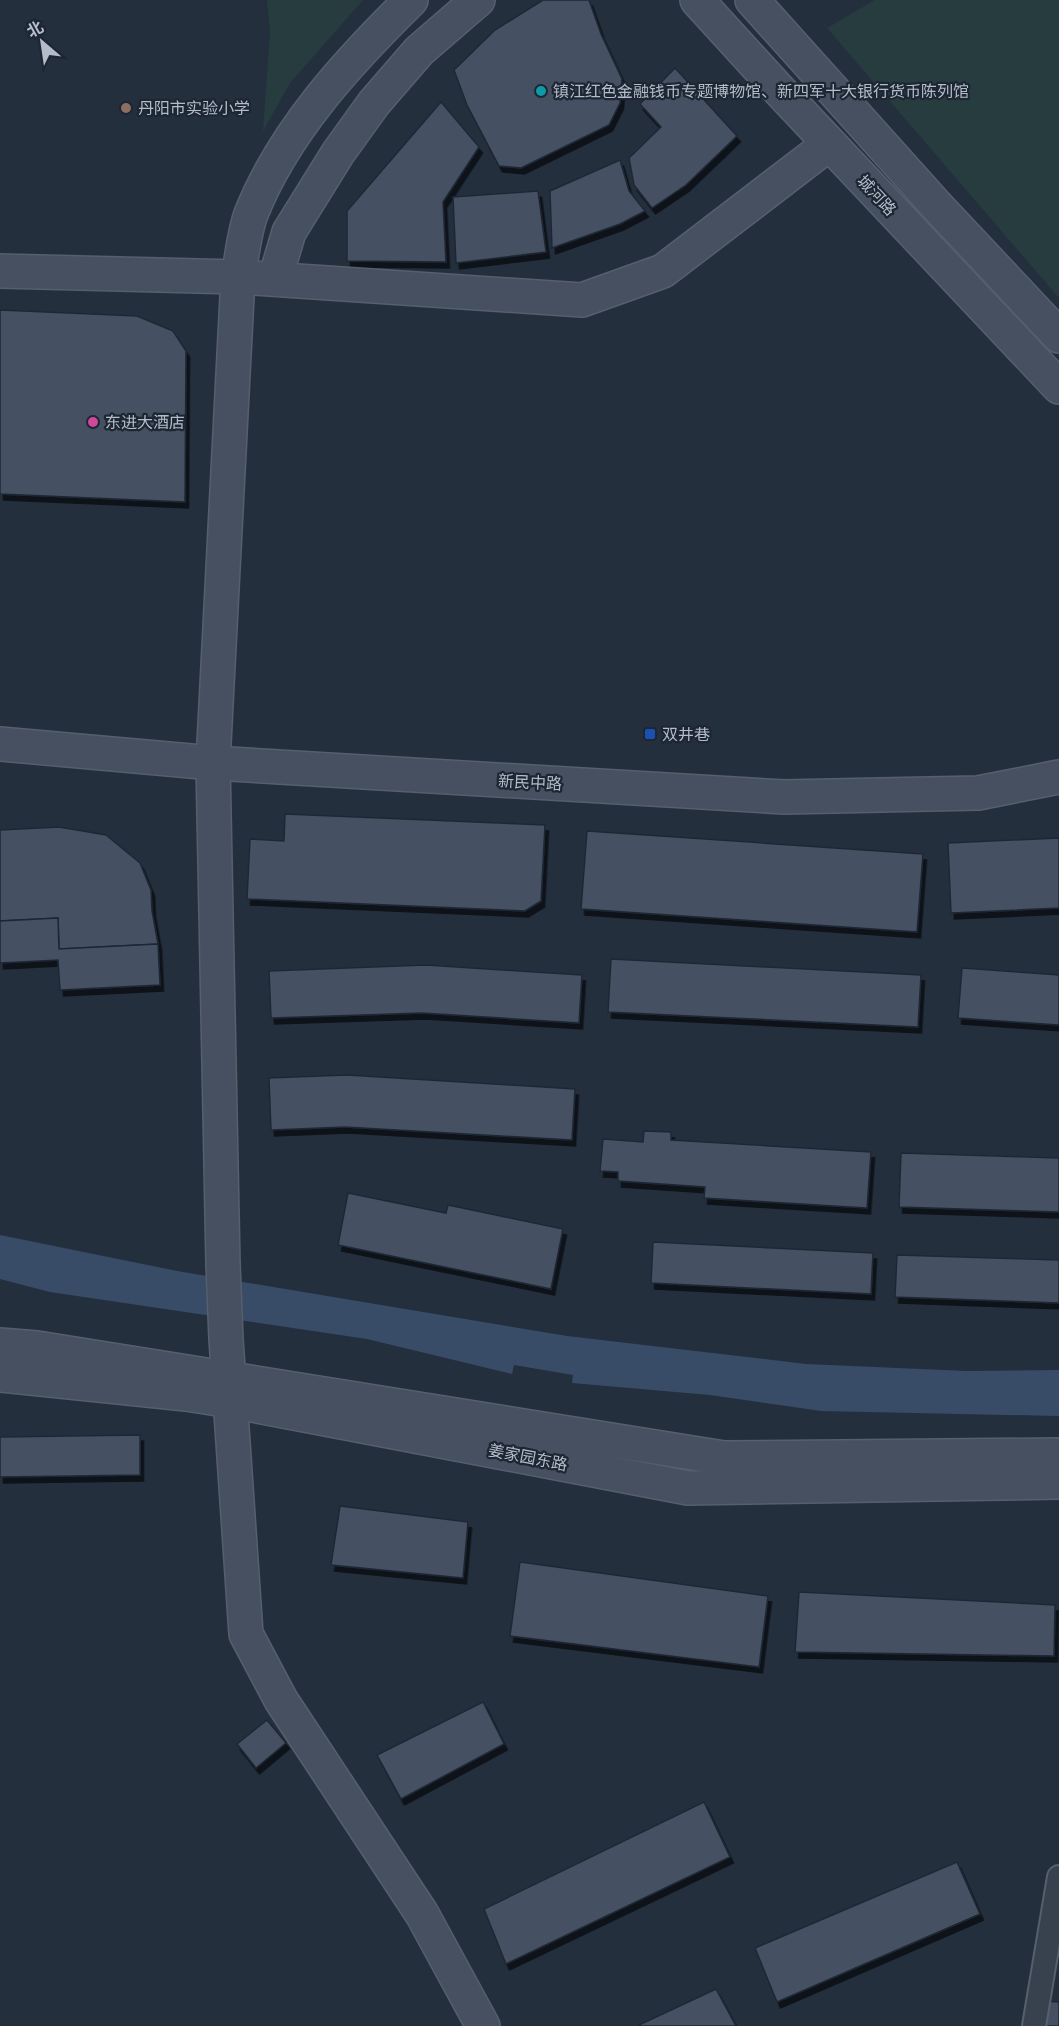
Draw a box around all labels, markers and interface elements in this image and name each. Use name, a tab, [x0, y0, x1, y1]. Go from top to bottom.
north arrow	[12, 12, 72, 72]
text: 北	[23, 16, 48, 43]
place label: 镇江红色金融钱币专题博物馆、新四军十大银行货币陈列馆	[553, 81, 969, 103]
marker: 镇江红色金融钱币专题博物馆、新四军十大银行货币陈列馆	[534, 84, 548, 98]
place label: 丹阳市实验小学	[138, 98, 250, 120]
marker: 丹阳市实验小学	[119, 101, 133, 115]
street label: 城河路	[852, 171, 901, 221]
place label: 东进大酒店	[105, 412, 185, 434]
marker: 东进大酒店	[86, 415, 100, 429]
place label: 双井巷	[662, 724, 710, 746]
marker: 双井巷	[643, 727, 657, 741]
street label: 新民中路	[497, 770, 562, 796]
street label: 姜家园东路	[486, 1440, 569, 1476]

